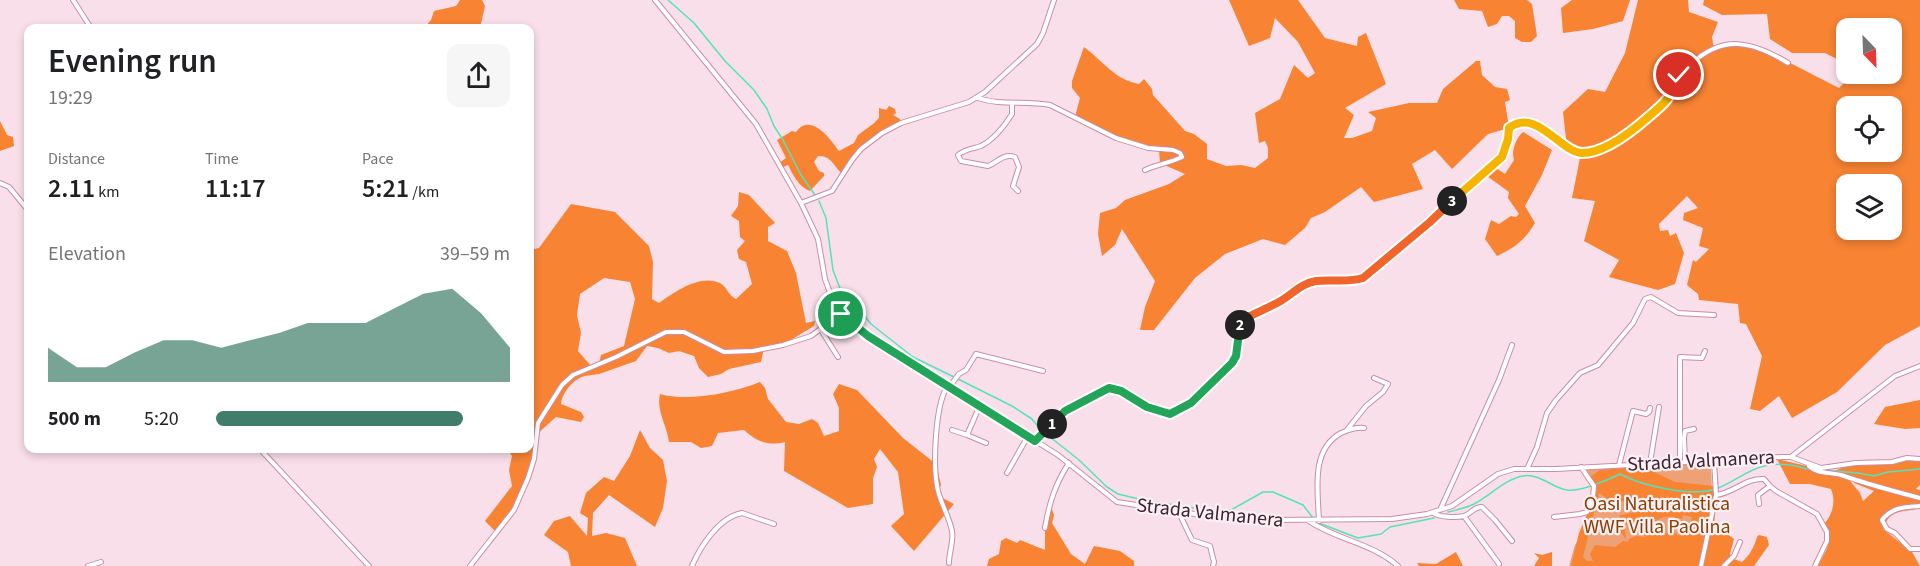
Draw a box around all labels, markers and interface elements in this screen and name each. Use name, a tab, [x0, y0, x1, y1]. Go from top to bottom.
north arrow	[1836, 18, 1902, 84]
map controls	[1836, 18, 1902, 240]
text: Evening run	[48, 38, 217, 85]
button: share	[447, 44, 510, 107]
pin	[1653, 49, 1704, 100]
icon: check	[1662, 58, 1695, 91]
text: 19:29	[48, 84, 93, 112]
button: locate	[1836, 96, 1902, 162]
text: Distance	[48, 148, 105, 170]
text: Time	[205, 148, 239, 170]
text: Pace	[362, 148, 393, 170]
text: 2.11	[48, 170, 95, 207]
text: 11:17	[205, 170, 266, 207]
text: 5:21	[362, 170, 409, 207]
button: layers	[1836, 174, 1902, 240]
text: km	[95, 181, 120, 203]
text: /km	[409, 181, 439, 203]
pin: 3	[1437, 186, 1467, 216]
text: 3	[1448, 190, 1456, 212]
text: Elevation	[48, 240, 126, 268]
text: 39–59 m	[440, 240, 510, 268]
pin	[815, 288, 866, 339]
icon: arrive	[824, 297, 857, 330]
pin: 2	[1225, 310, 1255, 340]
text: 2	[1236, 314, 1244, 336]
text: 500 m	[48, 405, 101, 433]
text: 5:20	[144, 405, 179, 433]
pin: 1	[1037, 409, 1067, 439]
text: 1	[1048, 413, 1056, 435]
street label: Strada Valmanera	[1626, 443, 1776, 479]
park label: Oasi Naturalistica WWF Villa Paolina	[1583, 490, 1731, 541]
street label: Strada Valmanera	[1135, 491, 1285, 535]

